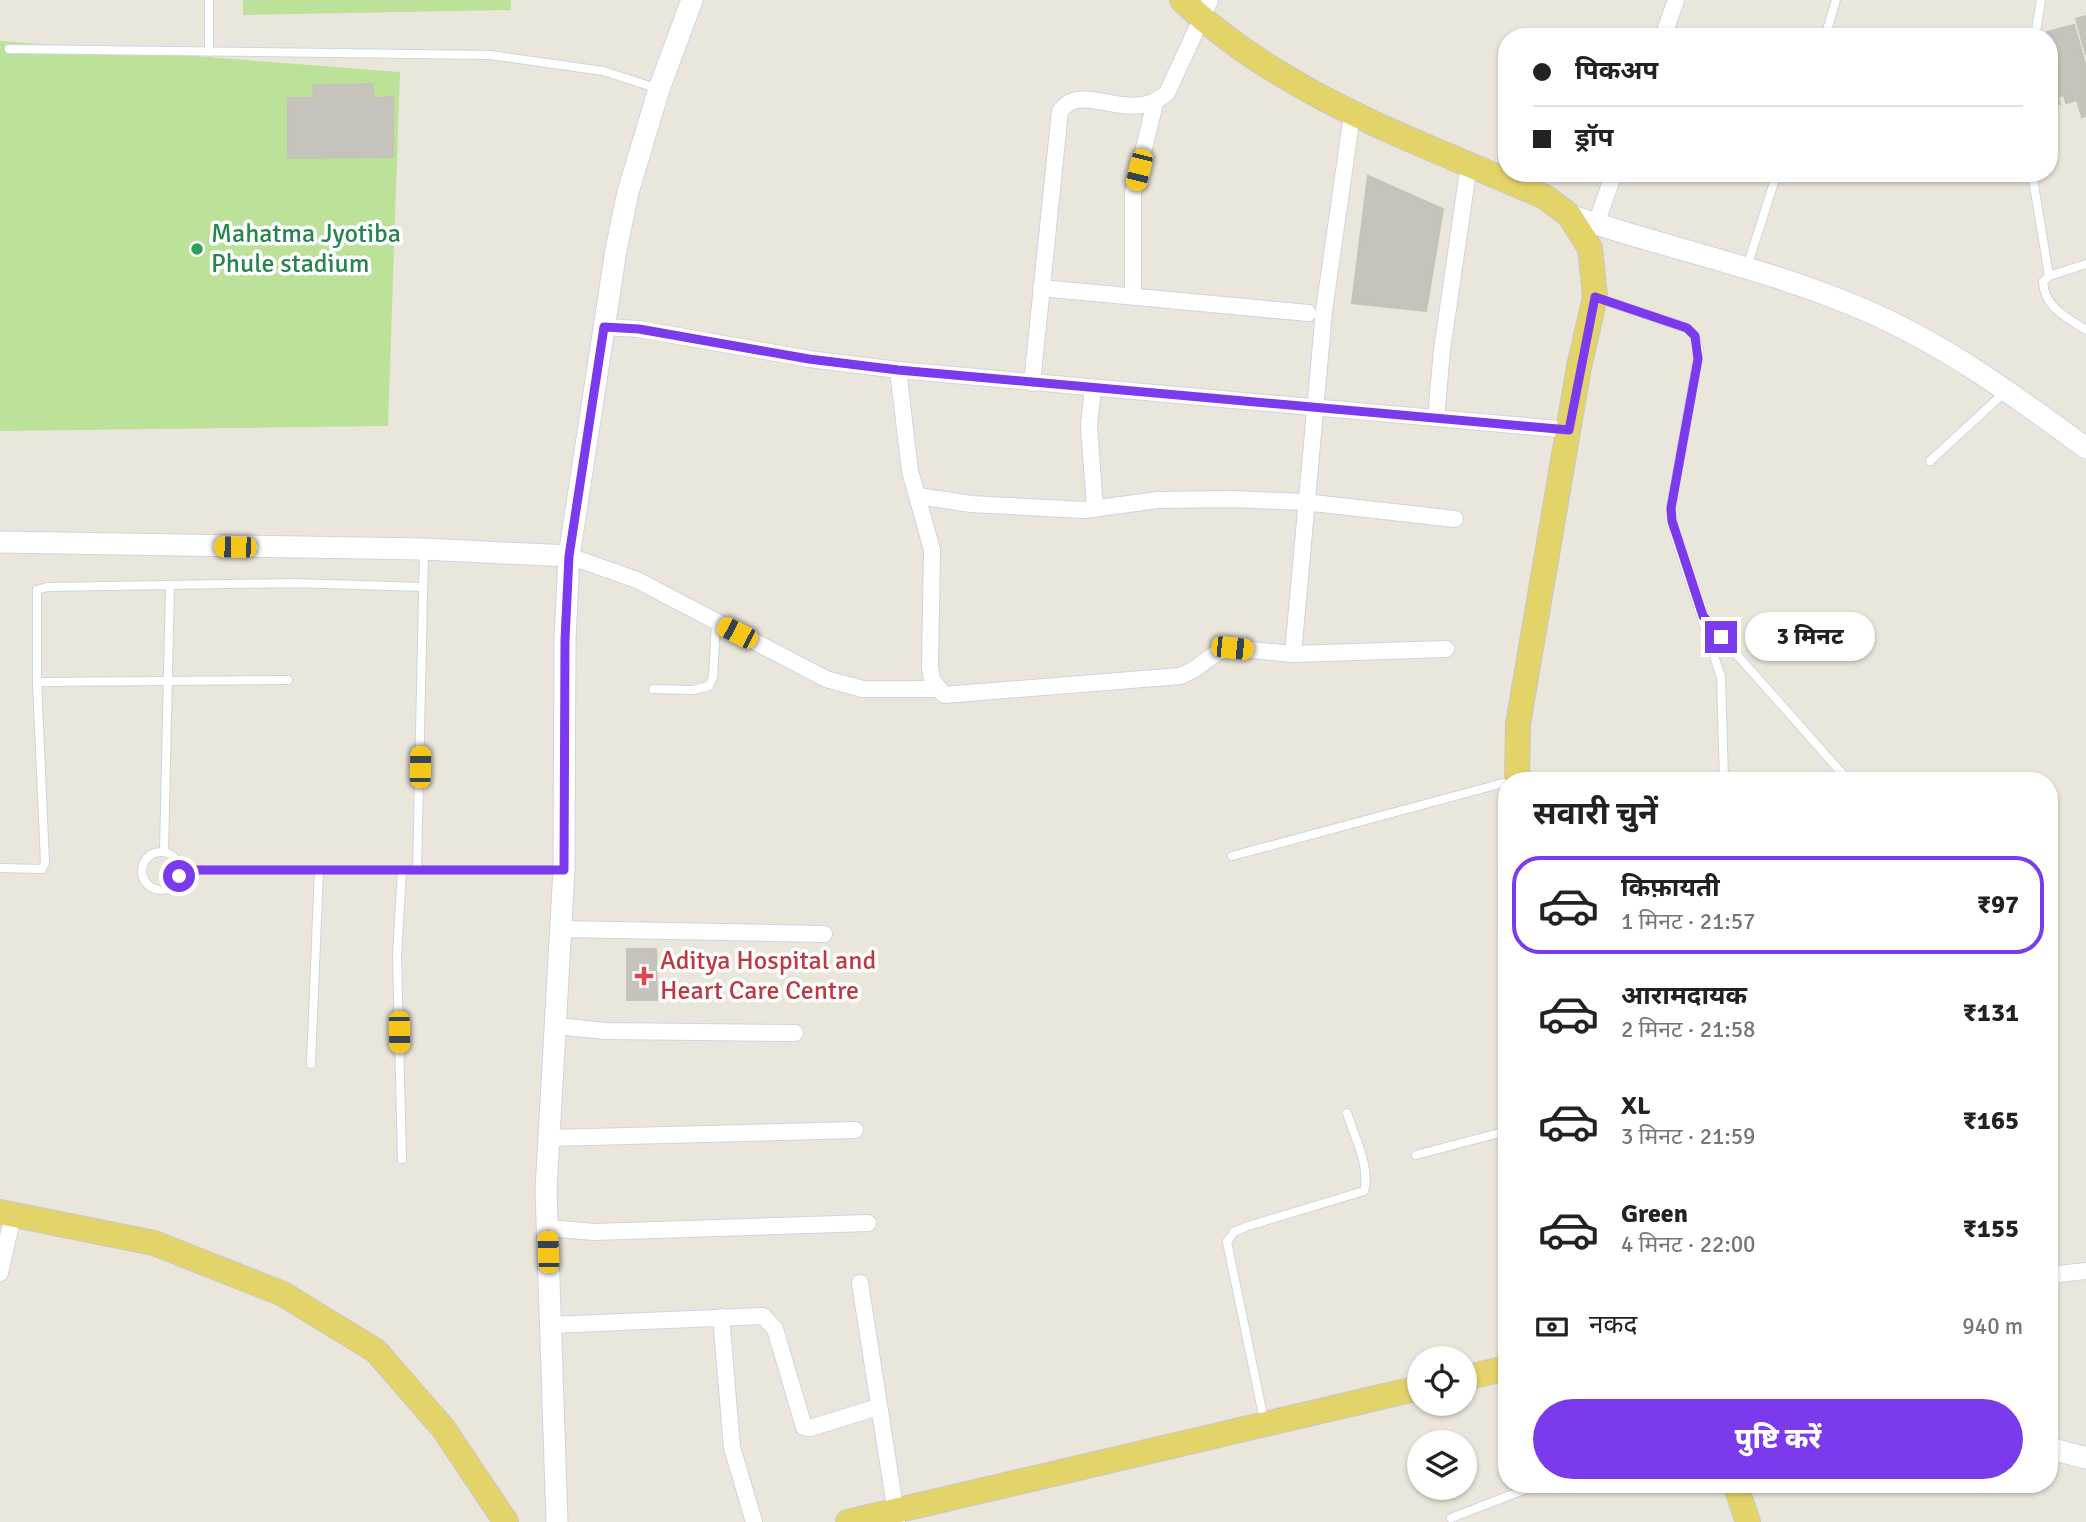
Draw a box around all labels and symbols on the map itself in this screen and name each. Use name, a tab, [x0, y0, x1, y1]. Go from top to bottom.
car	[1124, 147, 1155, 193]
place label: Mahatma Jyotiba Phule stadium	[211, 218, 401, 280]
marker: Mahatma Jyotiba Phule stadium	[189, 241, 205, 257]
car	[214, 536, 257, 558]
callout: 3 मिनट	[1746, 612, 1875, 662]
car	[714, 614, 761, 652]
route end	[1705, 621, 1737, 653]
car	[1211, 635, 1254, 661]
car	[410, 746, 431, 788]
route start	[163, 860, 195, 892]
place label: Aditya Hospital and Heart Care Centre	[660, 945, 876, 1007]
marker: Aditya Hospital and Heart Care Centre	[634, 966, 654, 986]
car	[389, 1011, 410, 1053]
car	[537, 1231, 560, 1273]

